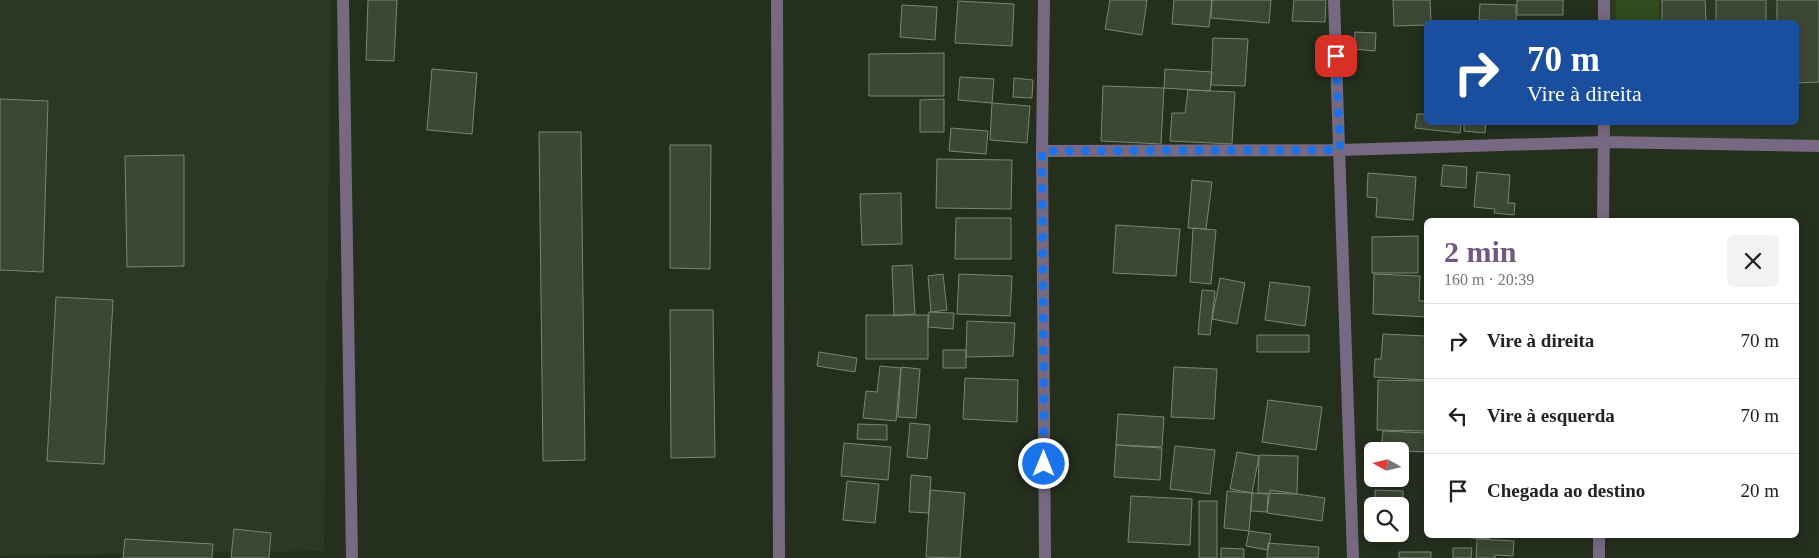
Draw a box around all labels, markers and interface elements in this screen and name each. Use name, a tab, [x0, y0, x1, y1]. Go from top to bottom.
pin	[1315, 35, 1357, 77]
icon: right	[1444, 40, 1509, 105]
text: 70 m	[1527, 40, 1600, 79]
icon: arrive	[1322, 42, 1350, 70]
text: Vire à direita	[1527, 81, 1642, 106]
text: 2 min	[1444, 235, 1517, 268]
button: close	[1727, 235, 1779, 287]
text: 160 m · 20:39	[1444, 271, 1534, 288]
icon: right	[1444, 327, 1472, 355]
text: Vire à direita	[1487, 330, 1594, 351]
text: 70 m	[1740, 330, 1779, 351]
icon: left	[1444, 402, 1472, 430]
text: Vire à esquerda	[1487, 405, 1615, 426]
text: 70 m	[1740, 405, 1779, 426]
position arrow	[1017, 437, 1069, 489]
north arrow	[1364, 442, 1409, 488]
map controls	[1364, 442, 1409, 542]
icon: arrive	[1444, 477, 1472, 505]
text: Chegada ao destino	[1487, 480, 1645, 501]
text: 20 m	[1740, 480, 1779, 501]
button: search	[1364, 497, 1409, 542]

